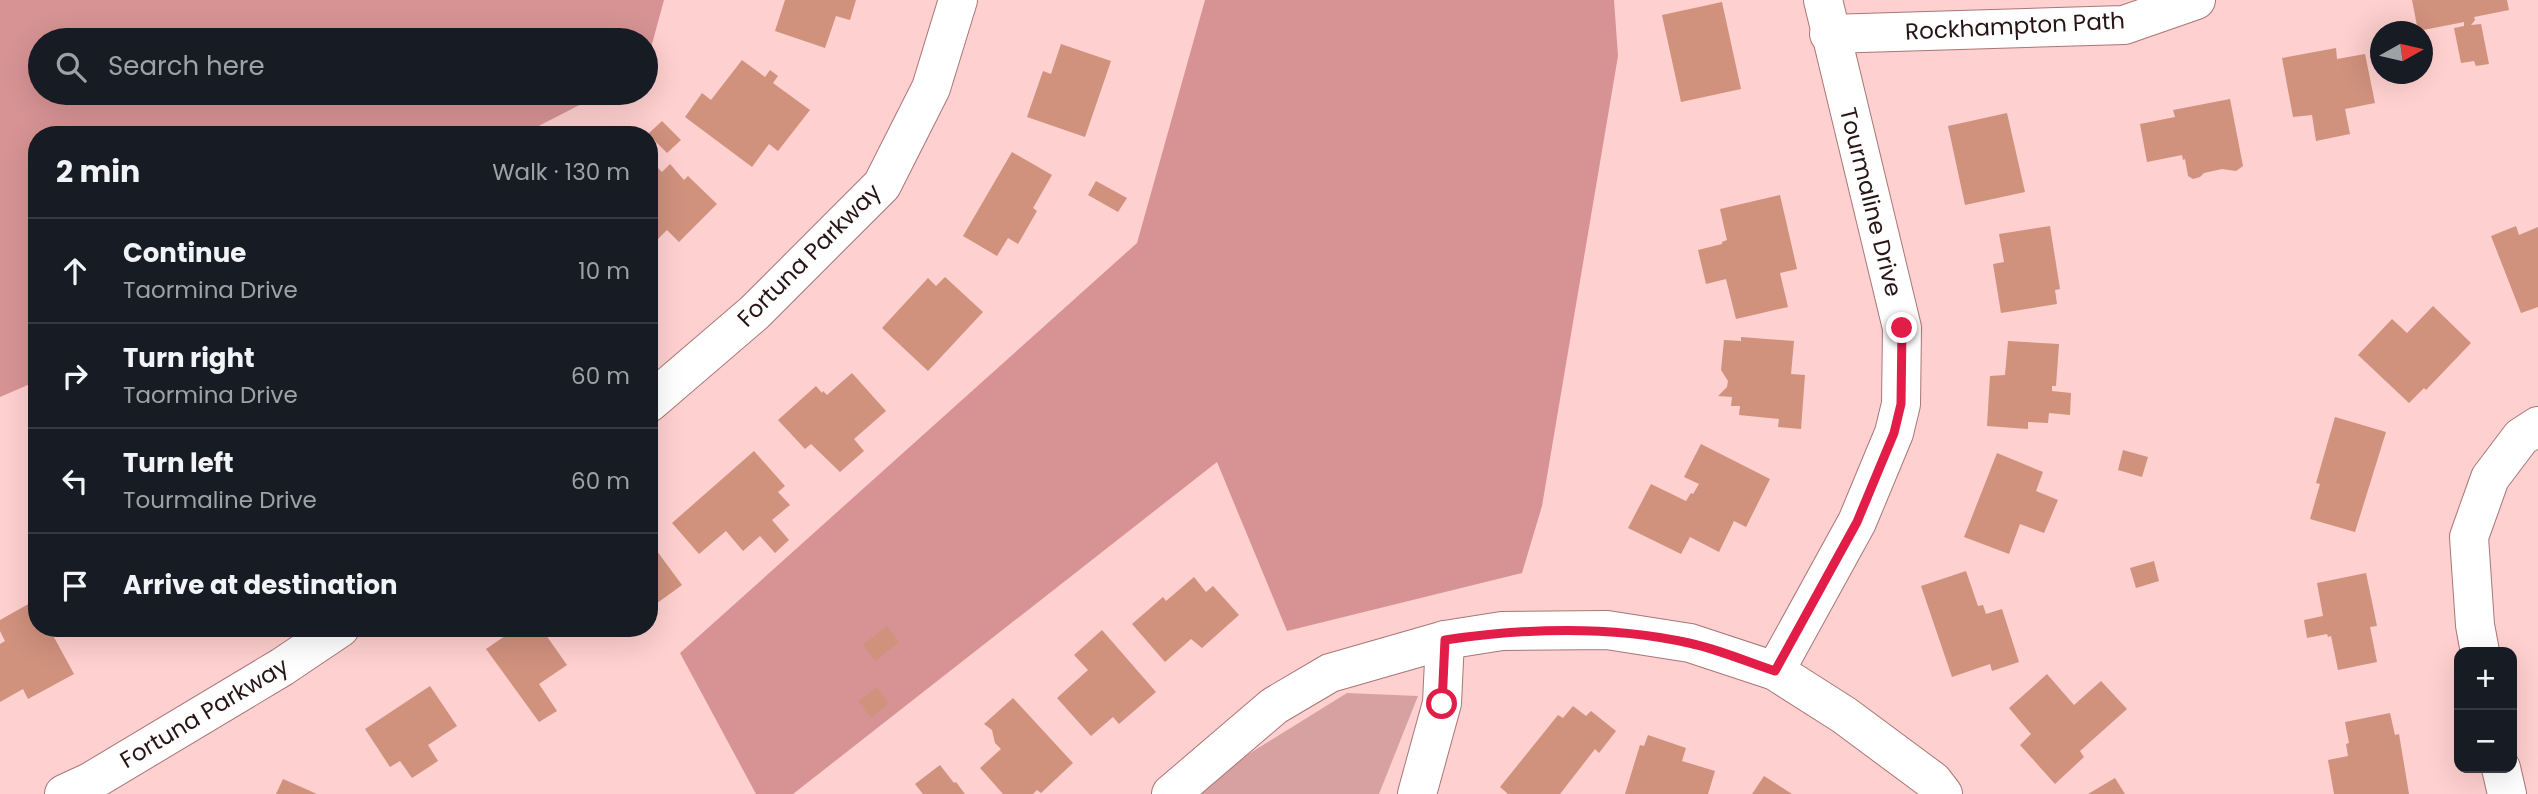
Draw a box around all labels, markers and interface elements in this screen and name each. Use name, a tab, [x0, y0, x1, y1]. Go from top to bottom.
street label: Rockhampton Path	[1904, 4, 2126, 48]
north arrow	[2370, 21, 2433, 84]
search box	[28, 28, 658, 105]
icon: search	[52, 48, 90, 86]
text: Search here	[108, 48, 265, 84]
street label: Tourmaline Drive	[1832, 104, 1910, 300]
text: 2 min	[56, 150, 140, 193]
text: Walk · 130 m	[492, 156, 630, 188]
street label: Fortuna Parkway	[730, 176, 888, 334]
text: Continue	[123, 235, 246, 271]
icon: ahead	[56, 252, 94, 290]
text: 10 m	[578, 255, 630, 287]
text: Taormina Drive	[123, 274, 298, 306]
route end	[1886, 312, 1917, 343]
text: Turn right	[123, 340, 255, 376]
icon: right	[56, 357, 94, 395]
text: 60 m	[571, 360, 630, 392]
text: Taormina Drive	[123, 379, 298, 411]
text: Turn left	[123, 445, 234, 481]
icon: left	[56, 462, 94, 500]
text: 60 m	[571, 465, 630, 497]
text: Tourmaline Drive	[123, 484, 317, 516]
icon: arrive	[56, 567, 94, 605]
text: Arrive at destination	[123, 567, 398, 603]
map controls	[2454, 647, 2517, 773]
button: +	[2454, 647, 2517, 710]
street label: Fortuna Parkway	[114, 650, 294, 776]
route start	[1426, 688, 1457, 719]
button: −	[2454, 710, 2517, 773]

